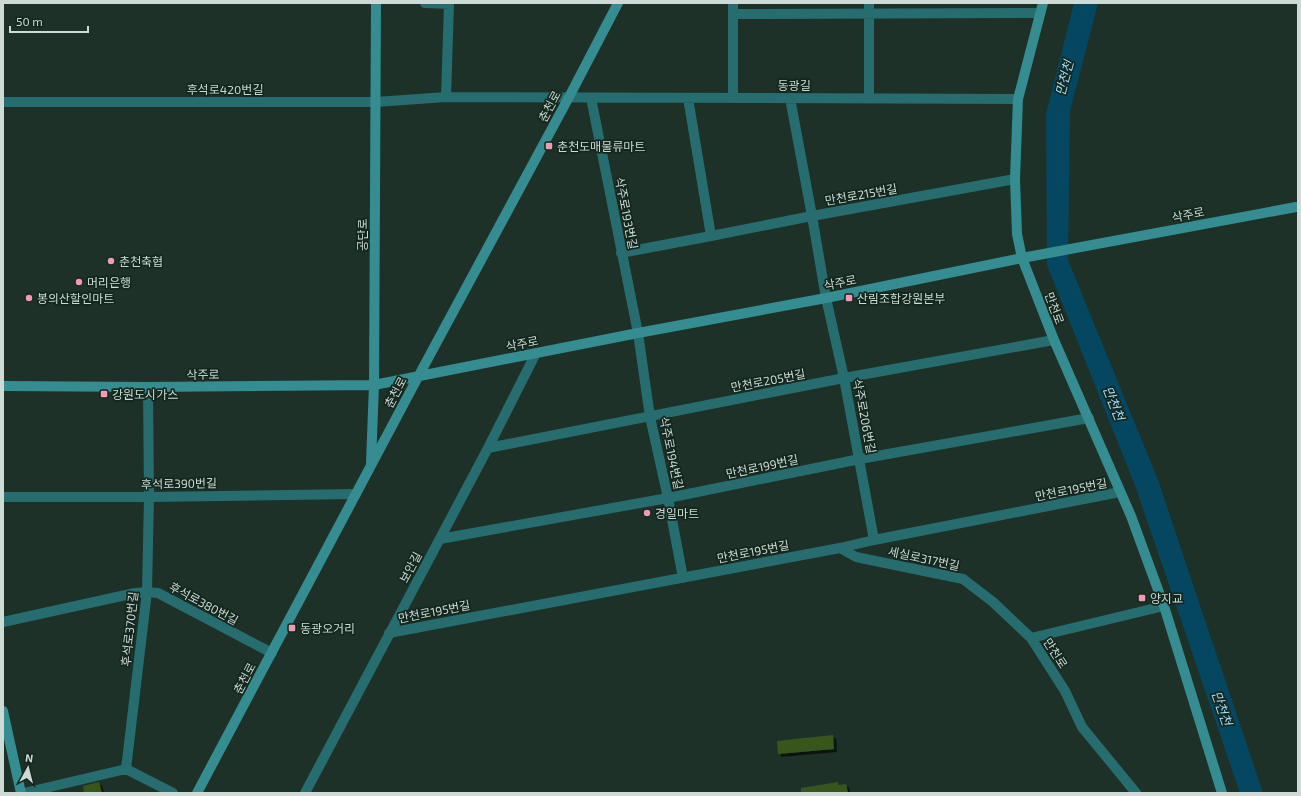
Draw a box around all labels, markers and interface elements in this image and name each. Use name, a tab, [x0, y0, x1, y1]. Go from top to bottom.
scale bar	[10, 8, 88, 34]
text: 50 m	[16, 14, 43, 28]
water label: 만천천	[1052, 58, 1077, 97]
street label: 동광길	[777, 78, 811, 92]
street label: 후석로420번길	[187, 82, 263, 96]
street label: 춘천로	[535, 88, 563, 124]
place label: 춘천도매물류마트	[557, 139, 645, 153]
marker: 춘천도매물류마트	[544, 141, 554, 151]
street label: 삭주로193번길	[613, 176, 641, 250]
street label: 만천로215번길	[824, 181, 898, 207]
street label: 삭주로	[1170, 204, 1206, 224]
street label: 공단로	[355, 218, 369, 252]
place label: 춘천축협	[119, 254, 163, 268]
marker: 춘천축협	[106, 256, 116, 266]
street label: 삭주로	[822, 272, 858, 292]
place label: 머리은행	[87, 275, 131, 289]
marker: 머리은행	[74, 277, 84, 287]
street label: 만천로	[1043, 290, 1067, 326]
place label: 봉의산할인마트	[37, 291, 114, 305]
place label: 산림조합강원본부	[857, 291, 945, 305]
marker: 봉의산할인마트	[24, 293, 34, 303]
marker: 산림조합강원본부	[844, 293, 854, 303]
street label: 삭주로	[504, 333, 540, 353]
street label: 만천로205번길	[730, 366, 806, 394]
street label: 삭주로	[186, 367, 220, 381]
street label: 춘천로	[381, 374, 409, 410]
street label: 삭주로206번길	[851, 377, 879, 455]
water label: 만천천	[1100, 383, 1129, 424]
place label: 강원도시가스	[112, 387, 178, 401]
marker: 강원도시가스	[99, 389, 109, 399]
street label: 삭주로194번길	[657, 415, 687, 491]
street label: 만천로199번길	[724, 451, 800, 481]
street label: 후석로390번길	[141, 475, 217, 491]
street label: 만천로195번길	[1034, 475, 1108, 503]
place label: 경일마트	[655, 506, 699, 520]
marker: 경일마트	[642, 508, 652, 518]
street label: 만천로195번길	[716, 537, 790, 565]
street label: 세실로317번길	[887, 544, 961, 572]
street label: 보안길	[396, 549, 424, 585]
street label: 후석로380번길	[167, 579, 241, 627]
street label: 후석로370번길	[118, 591, 140, 667]
place label: 양지교	[1150, 591, 1183, 605]
marker: 양지교	[1137, 593, 1147, 603]
street label: 만천로195번길	[397, 597, 471, 625]
place label: 동광오거리	[300, 621, 355, 635]
marker: 동광오거리	[287, 623, 297, 633]
street label: 만천로	[1041, 635, 1071, 671]
street label: 춘천로	[230, 660, 258, 696]
water label: 만천천	[1209, 688, 1236, 729]
north arrow	[8, 748, 48, 788]
text: N	[25, 751, 34, 765]

